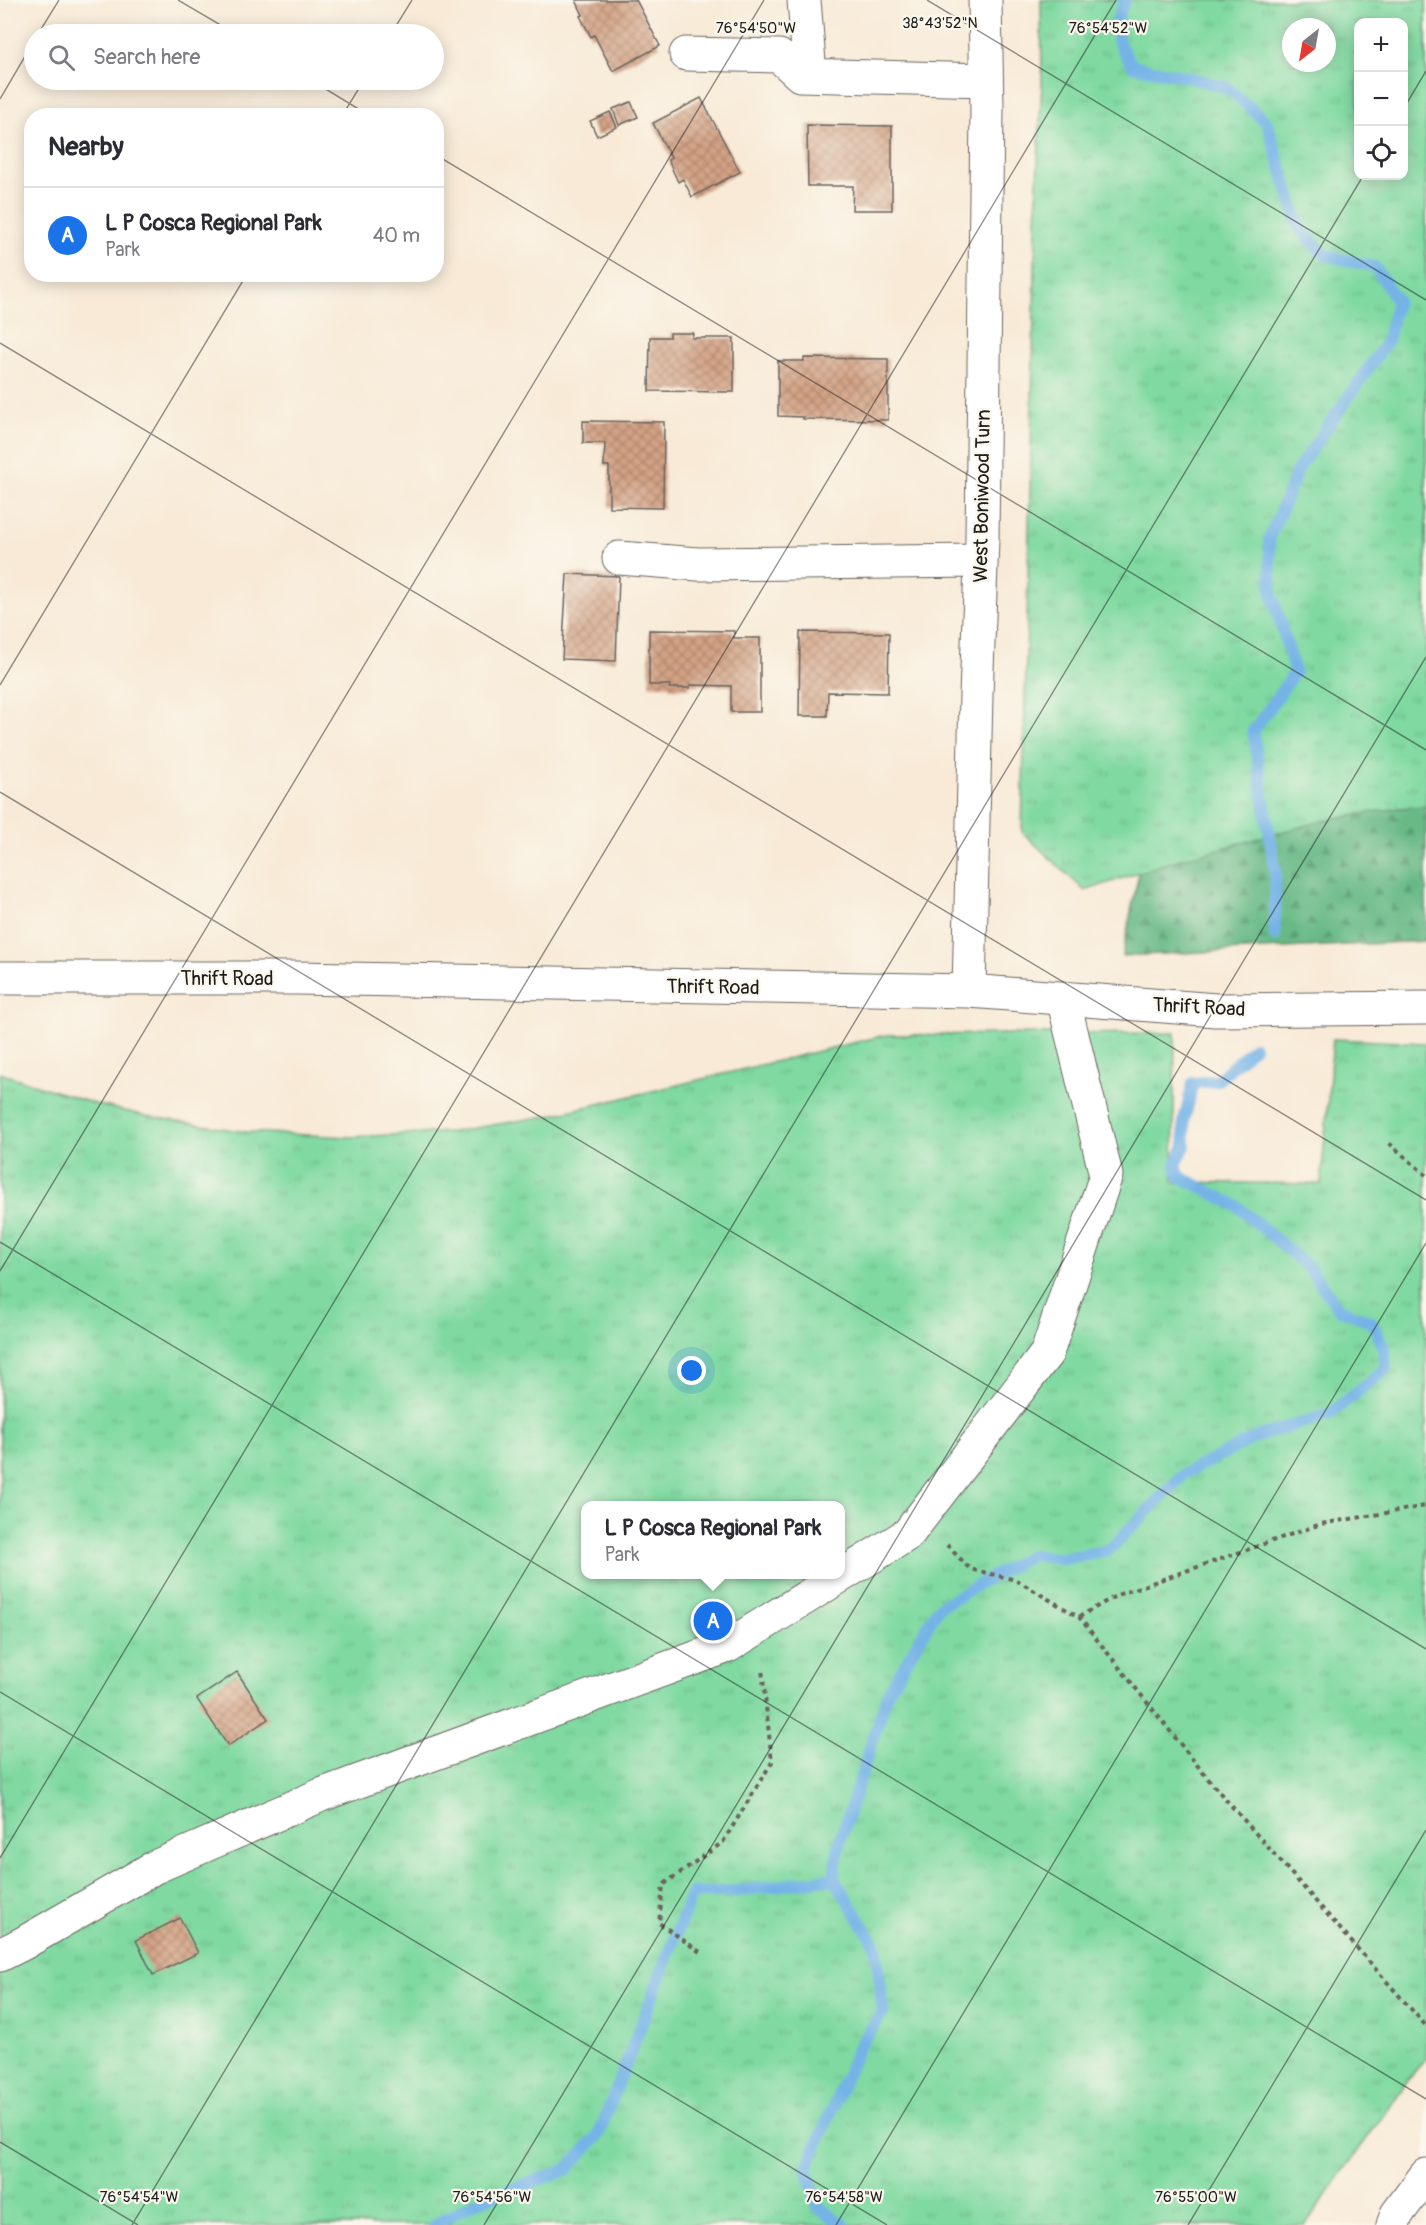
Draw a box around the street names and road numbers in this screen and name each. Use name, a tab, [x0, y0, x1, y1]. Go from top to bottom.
street label: West Boniwood Turn	[968, 409, 996, 583]
street label: Thrift Road	[180, 966, 274, 991]
street label: Thrift Road	[666, 974, 760, 1000]
street label: Thrift Road	[1152, 992, 1246, 1022]

